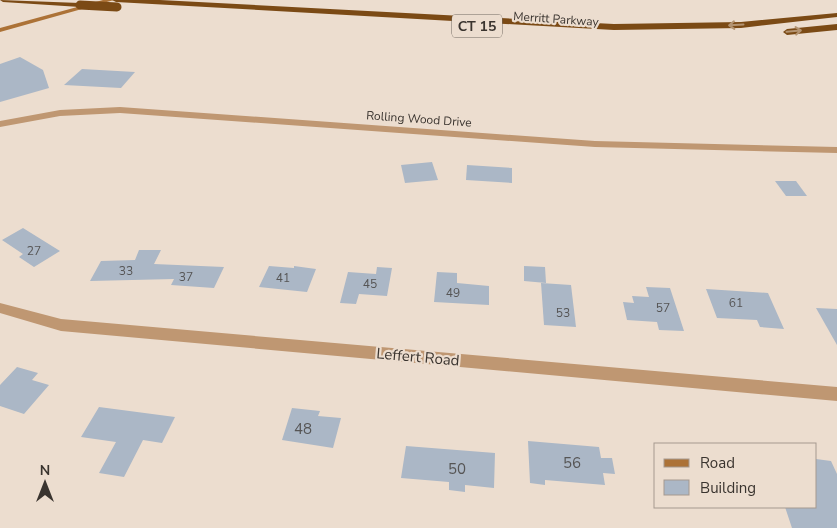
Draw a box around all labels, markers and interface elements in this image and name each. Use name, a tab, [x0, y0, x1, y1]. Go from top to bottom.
street label: Merritt Parkway	[513, 8, 600, 30]
road number: CT 15	[452, 15, 502, 38]
one-way arrow	[729, 21, 745, 30]
one-way arrow	[786, 26, 802, 36]
street label: Rolling Wood Drive	[366, 107, 472, 131]
house number: 27	[27, 243, 41, 259]
house number: 33	[119, 263, 133, 279]
house number: 37	[179, 269, 193, 285]
house number: 41	[276, 270, 290, 286]
house number: 45	[363, 276, 377, 292]
house number: 49	[446, 285, 460, 301]
house number: 61	[729, 295, 743, 311]
house number: 57	[656, 300, 670, 316]
house number: 53	[556, 305, 570, 321]
street label: Leffert Road	[376, 343, 460, 371]
house number: 48	[294, 419, 312, 439]
legend	[654, 443, 817, 508]
house number: 56	[563, 453, 581, 473]
text: Road	[700, 453, 735, 473]
north arrow	[20, 458, 70, 508]
house number: 50	[448, 459, 466, 479]
text: N	[40, 461, 50, 480]
text: Building	[700, 478, 756, 498]

